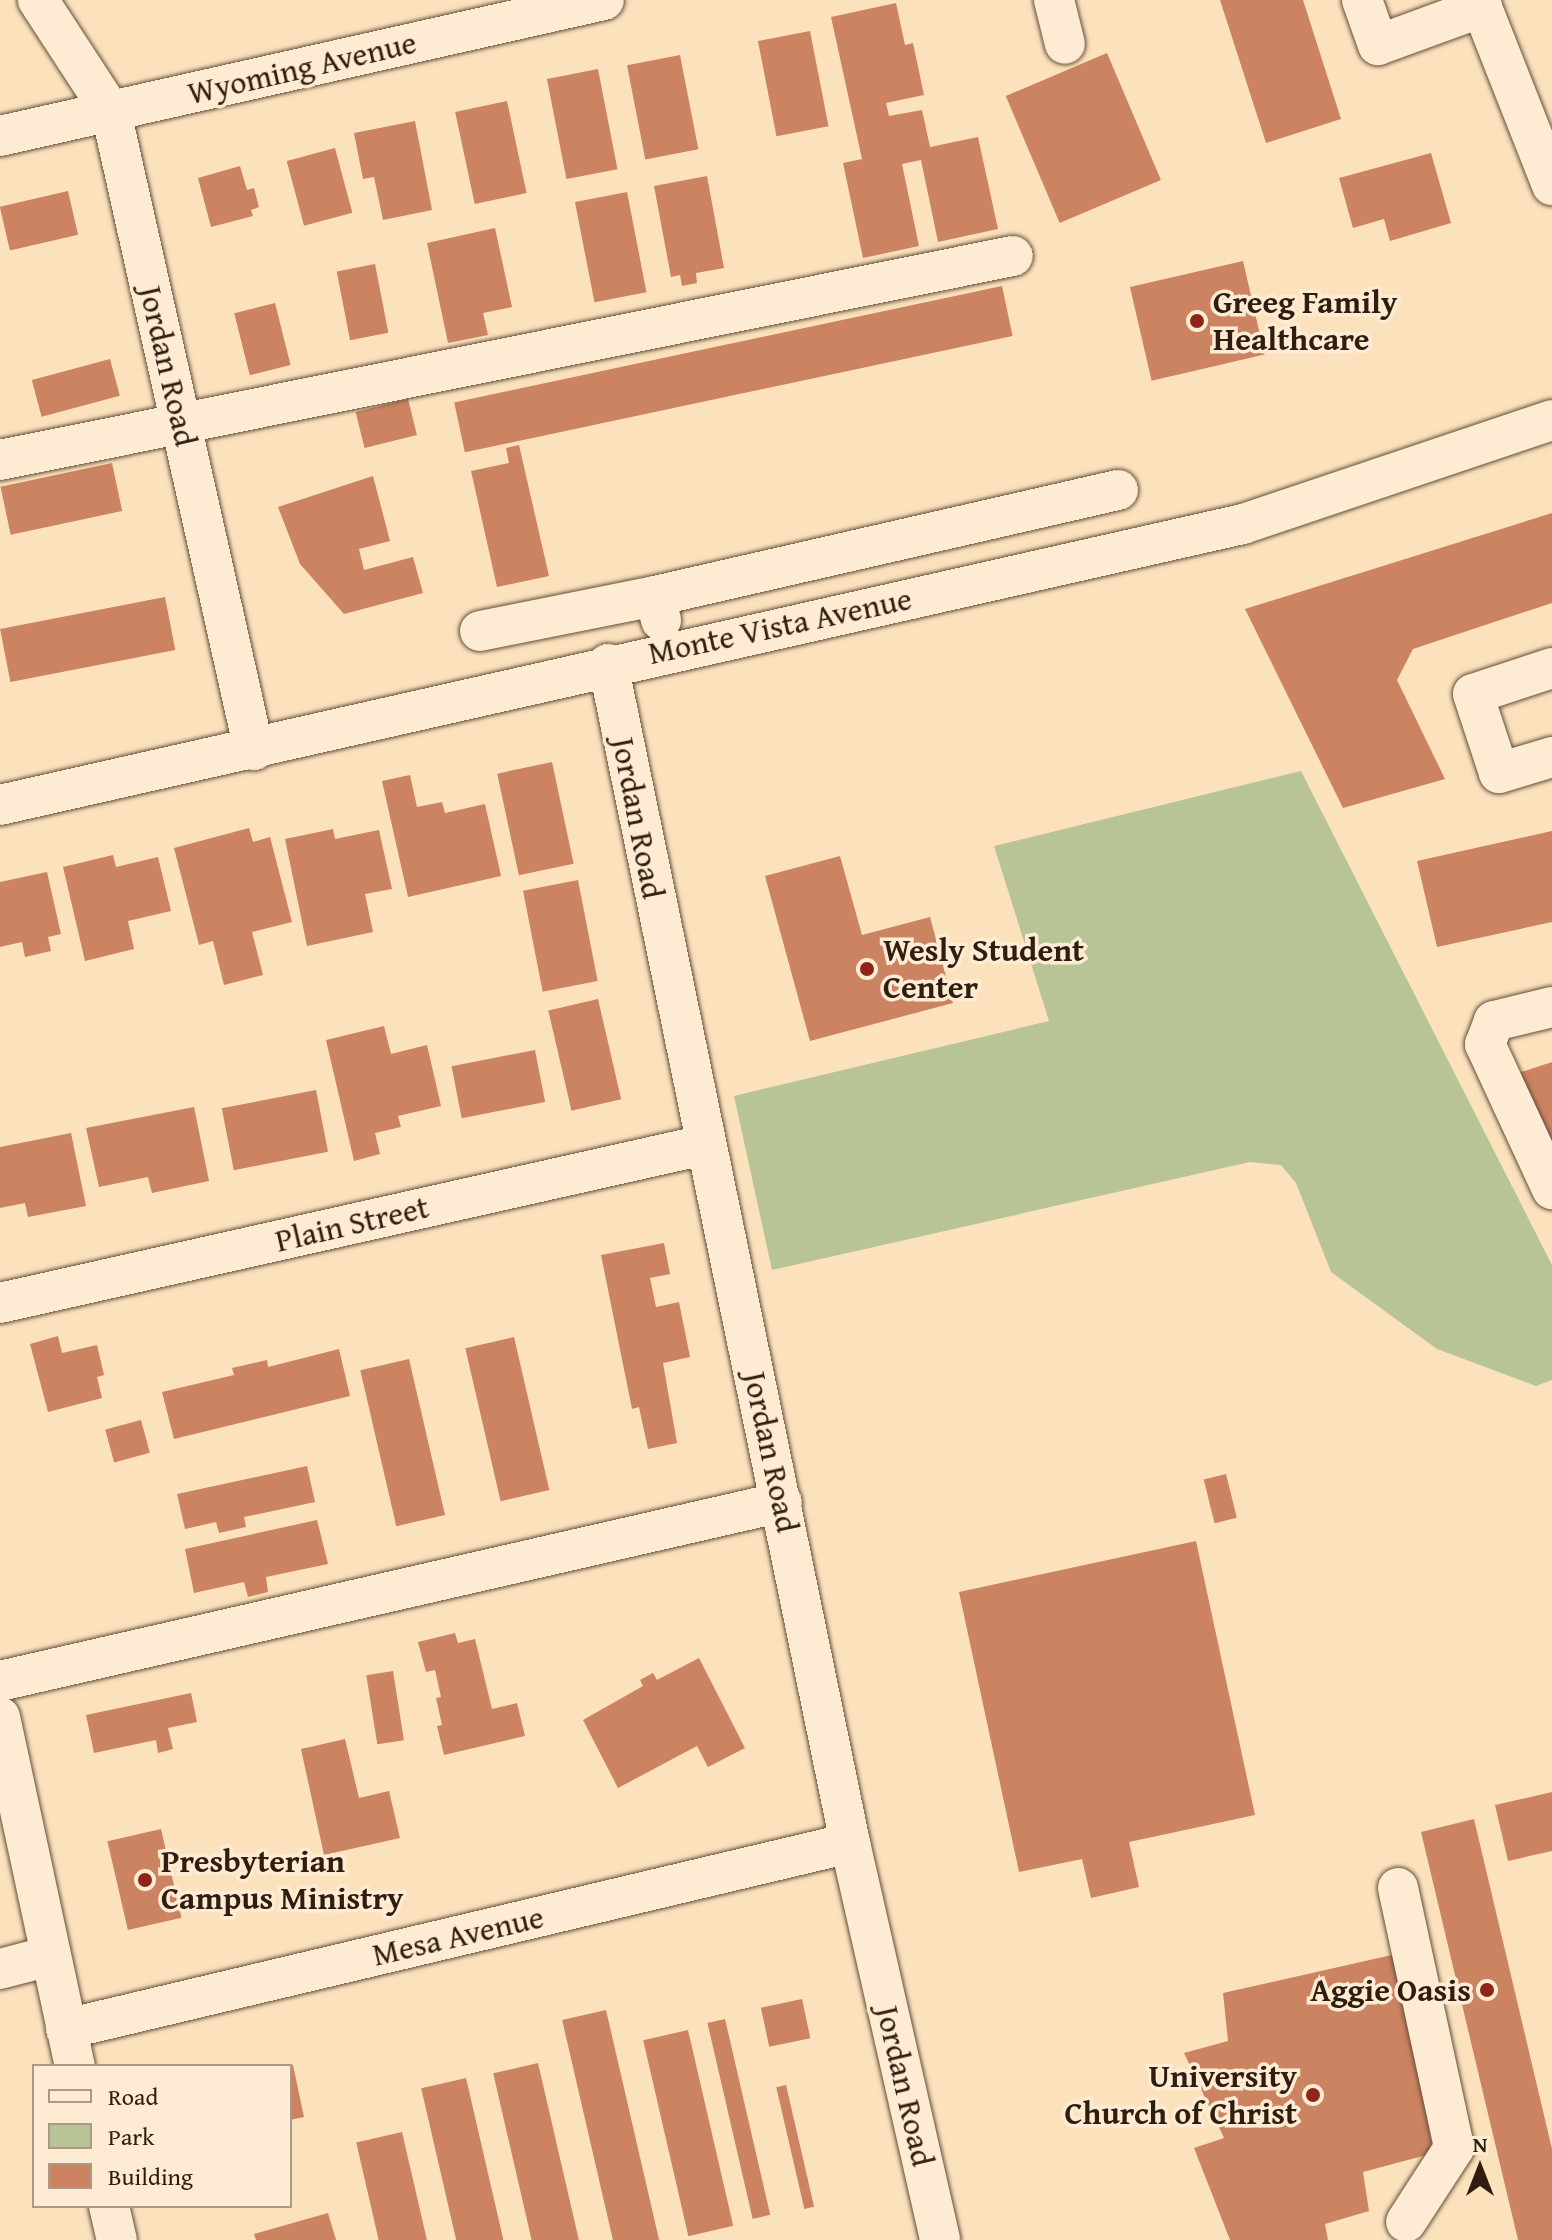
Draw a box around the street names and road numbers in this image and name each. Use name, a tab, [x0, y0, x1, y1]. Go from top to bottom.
street label: Wyoming Avenue	[184, 23, 420, 113]
street label: Jordan Road	[131, 282, 205, 450]
street label: Monte Vista Avenue	[645, 579, 915, 673]
street label: Jordan Road	[604, 734, 672, 902]
street label: Plain Street	[272, 1188, 432, 1260]
street label: Jordan Road	[735, 1368, 807, 1536]
street label: Mesa Avenue	[369, 1898, 547, 1974]
street label: Jordan Road	[868, 2002, 942, 2170]

